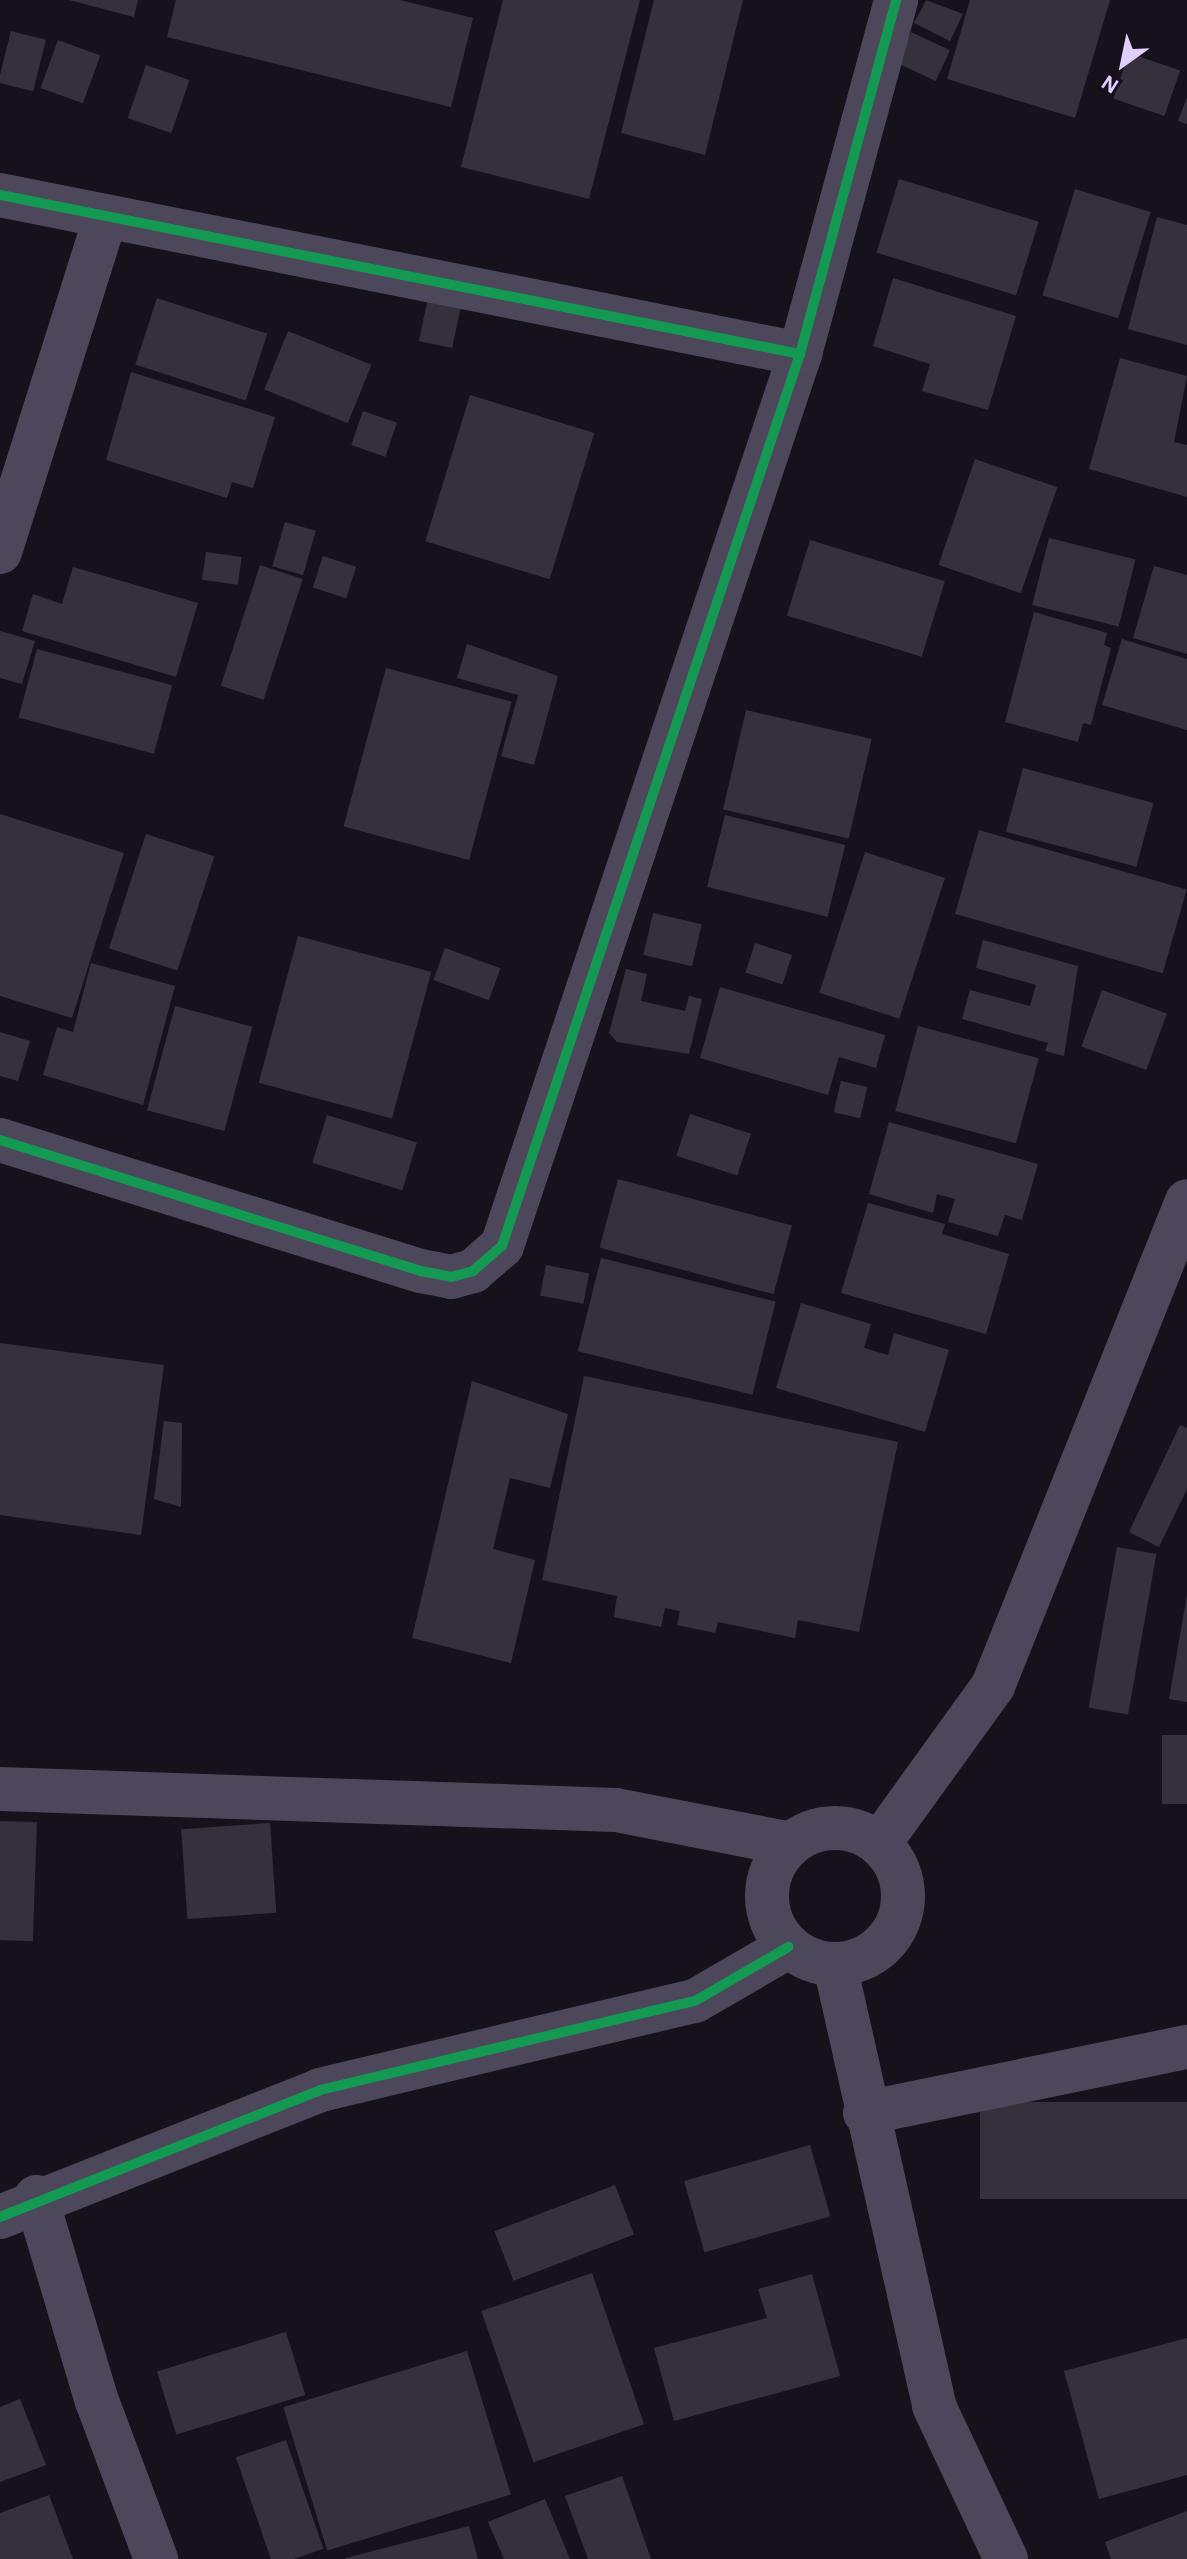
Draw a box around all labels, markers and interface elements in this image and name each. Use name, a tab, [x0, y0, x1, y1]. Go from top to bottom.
north arrow	[1083, 24, 1163, 104]
text: N	[1098, 71, 1122, 98]

